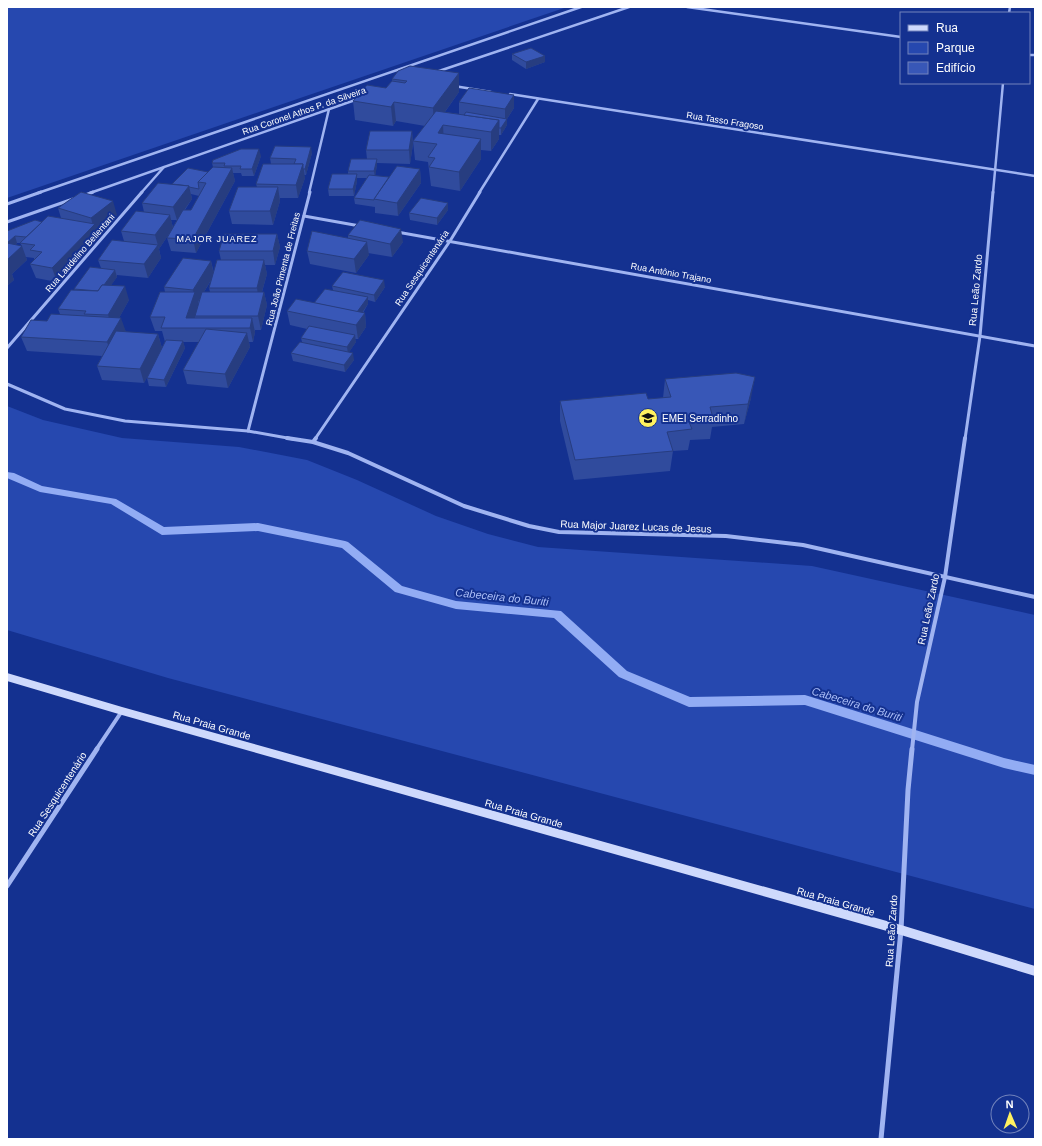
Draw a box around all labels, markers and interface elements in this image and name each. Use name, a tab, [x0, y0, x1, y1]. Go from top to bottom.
legend	[900, 12, 1030, 84]
text: Rua	[936, 21, 958, 35]
text: Parque	[936, 41, 975, 55]
text: Edifício	[936, 61, 976, 75]
street label: Rua Coronel Athos P. da Silveira	[241, 85, 367, 137]
street label: Rua Tasso Fragoso	[686, 110, 764, 132]
street label: Rua João Pimenta de Freitas	[264, 211, 302, 327]
street label: Rua Laudelino Bellentani	[43, 212, 117, 294]
street label: Rua Sesquicentenária	[393, 228, 451, 308]
district label: MAJOR JUAREZ	[176, 234, 258, 244]
street label: Rua Leão Zardo	[967, 253, 984, 327]
street label: Rua Antônio Trajano	[630, 261, 712, 285]
school or university icon: EMEI Serradinho	[637, 407, 659, 429]
place label: EMEI Serradinho	[662, 413, 739, 424]
street label: Rua Major Juarez Lucas de Jesus	[560, 518, 712, 535]
street label: Rua Leão Zardo	[916, 572, 941, 646]
water label: Cabeceira do Buriti	[455, 586, 550, 608]
water label: Cabeceira do Buriti	[811, 685, 904, 724]
street label: Rua Praia Grande	[172, 709, 253, 742]
street label: Rua Sesquicentenário	[26, 750, 89, 839]
street label: Rua Praia Grande	[484, 797, 565, 830]
street label: Rua Praia Grande	[796, 885, 877, 918]
street label: Rua Leão Zardo	[883, 894, 900, 967]
north arrow	[990, 1094, 1030, 1134]
text: N	[1005, 1098, 1014, 1110]

